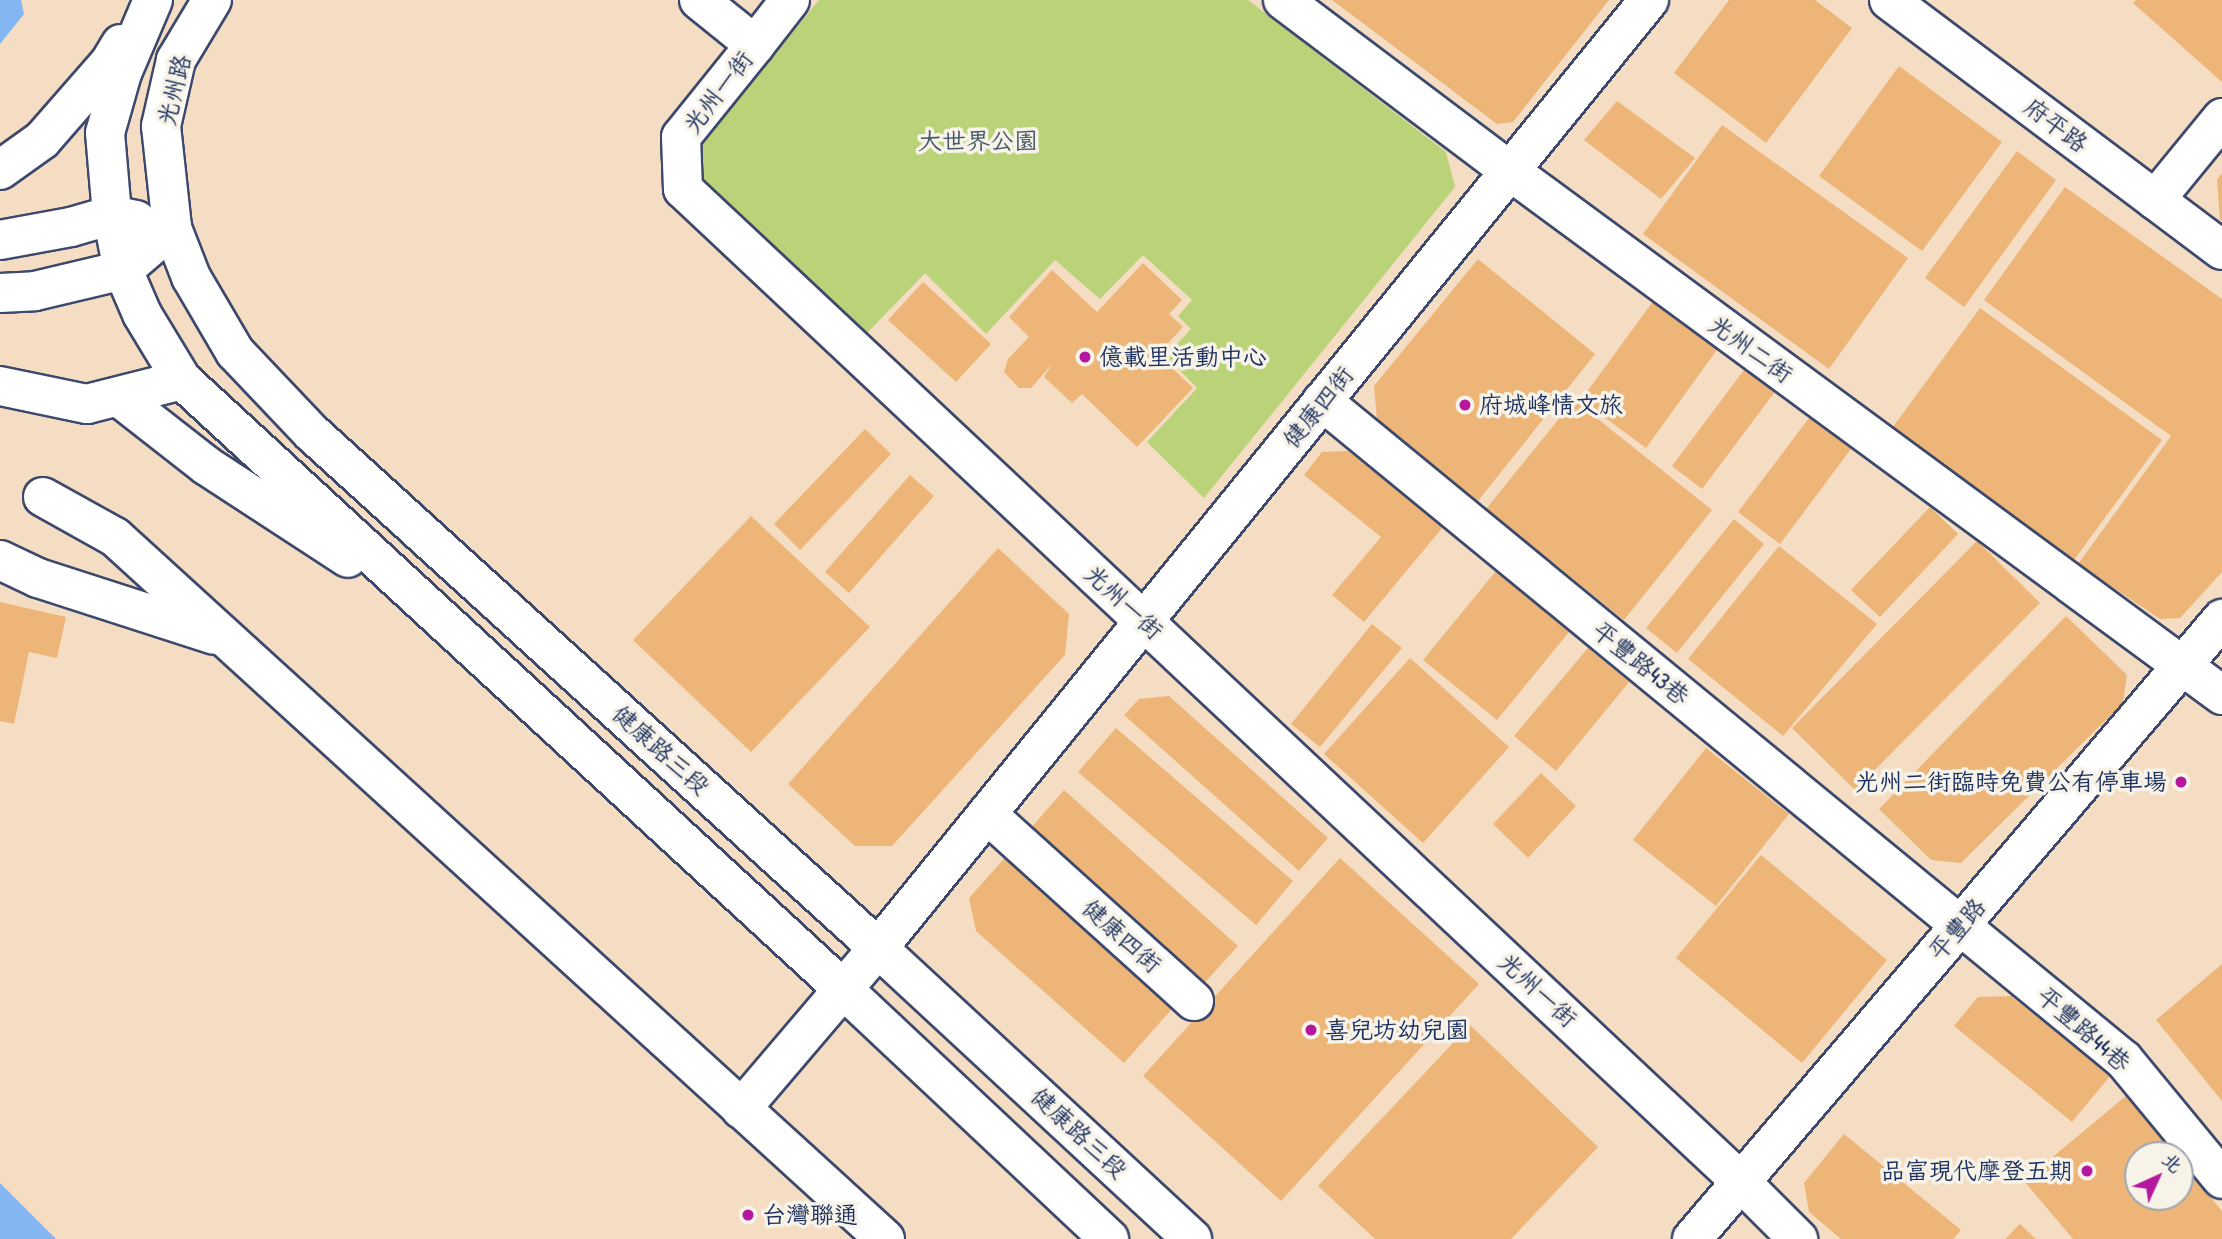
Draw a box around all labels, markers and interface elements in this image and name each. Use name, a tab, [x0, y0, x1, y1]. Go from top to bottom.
street label: 光州一街	[677, 45, 759, 139]
street label: 光州路	[151, 52, 197, 128]
street label: 府平路	[2019, 92, 2093, 158]
park label: 大世界公園	[918, 127, 1038, 155]
street label: 光州二街	[1704, 309, 1798, 389]
place label: 億載里活動中心	[1099, 343, 1267, 371]
marker: 億載里活動中心	[1077, 349, 1093, 365]
street label: 健康四街	[1277, 361, 1359, 453]
place label: 府城峰情文旅	[1479, 391, 1623, 419]
marker: 府城峰情文旅	[1457, 397, 1473, 413]
street label: 光州一街	[1079, 559, 1169, 645]
street label: 平豐路43巷	[1587, 615, 1695, 711]
street label: 健康路三段	[607, 699, 715, 801]
place label: 光州二街臨時免費公有停車場	[1855, 768, 2167, 796]
marker: 光州二街臨時免費公有停車場	[2173, 774, 2189, 790]
street label: 平豐路	[1923, 892, 1991, 966]
street label: 健康四街	[1077, 893, 1167, 979]
street label: 光州一街	[1493, 947, 1583, 1033]
street label: 平豐路44巷	[2032, 981, 2136, 1077]
place label: 喜兒坊幼兒園	[1325, 1016, 1469, 1044]
marker: 喜兒坊幼兒園	[1303, 1022, 1319, 1038]
street label: 健康路三段	[1025, 1082, 1133, 1184]
north arrow	[2124, 1141, 2194, 1211]
text: 北	[2157, 1147, 2188, 1178]
place label: 品富現代摩登五期	[1881, 1157, 2073, 1185]
marker: 品富現代摩登五期	[2079, 1163, 2095, 1179]
place label: 台灣聯通	[762, 1201, 858, 1229]
marker: 台灣聯通	[740, 1207, 756, 1223]

